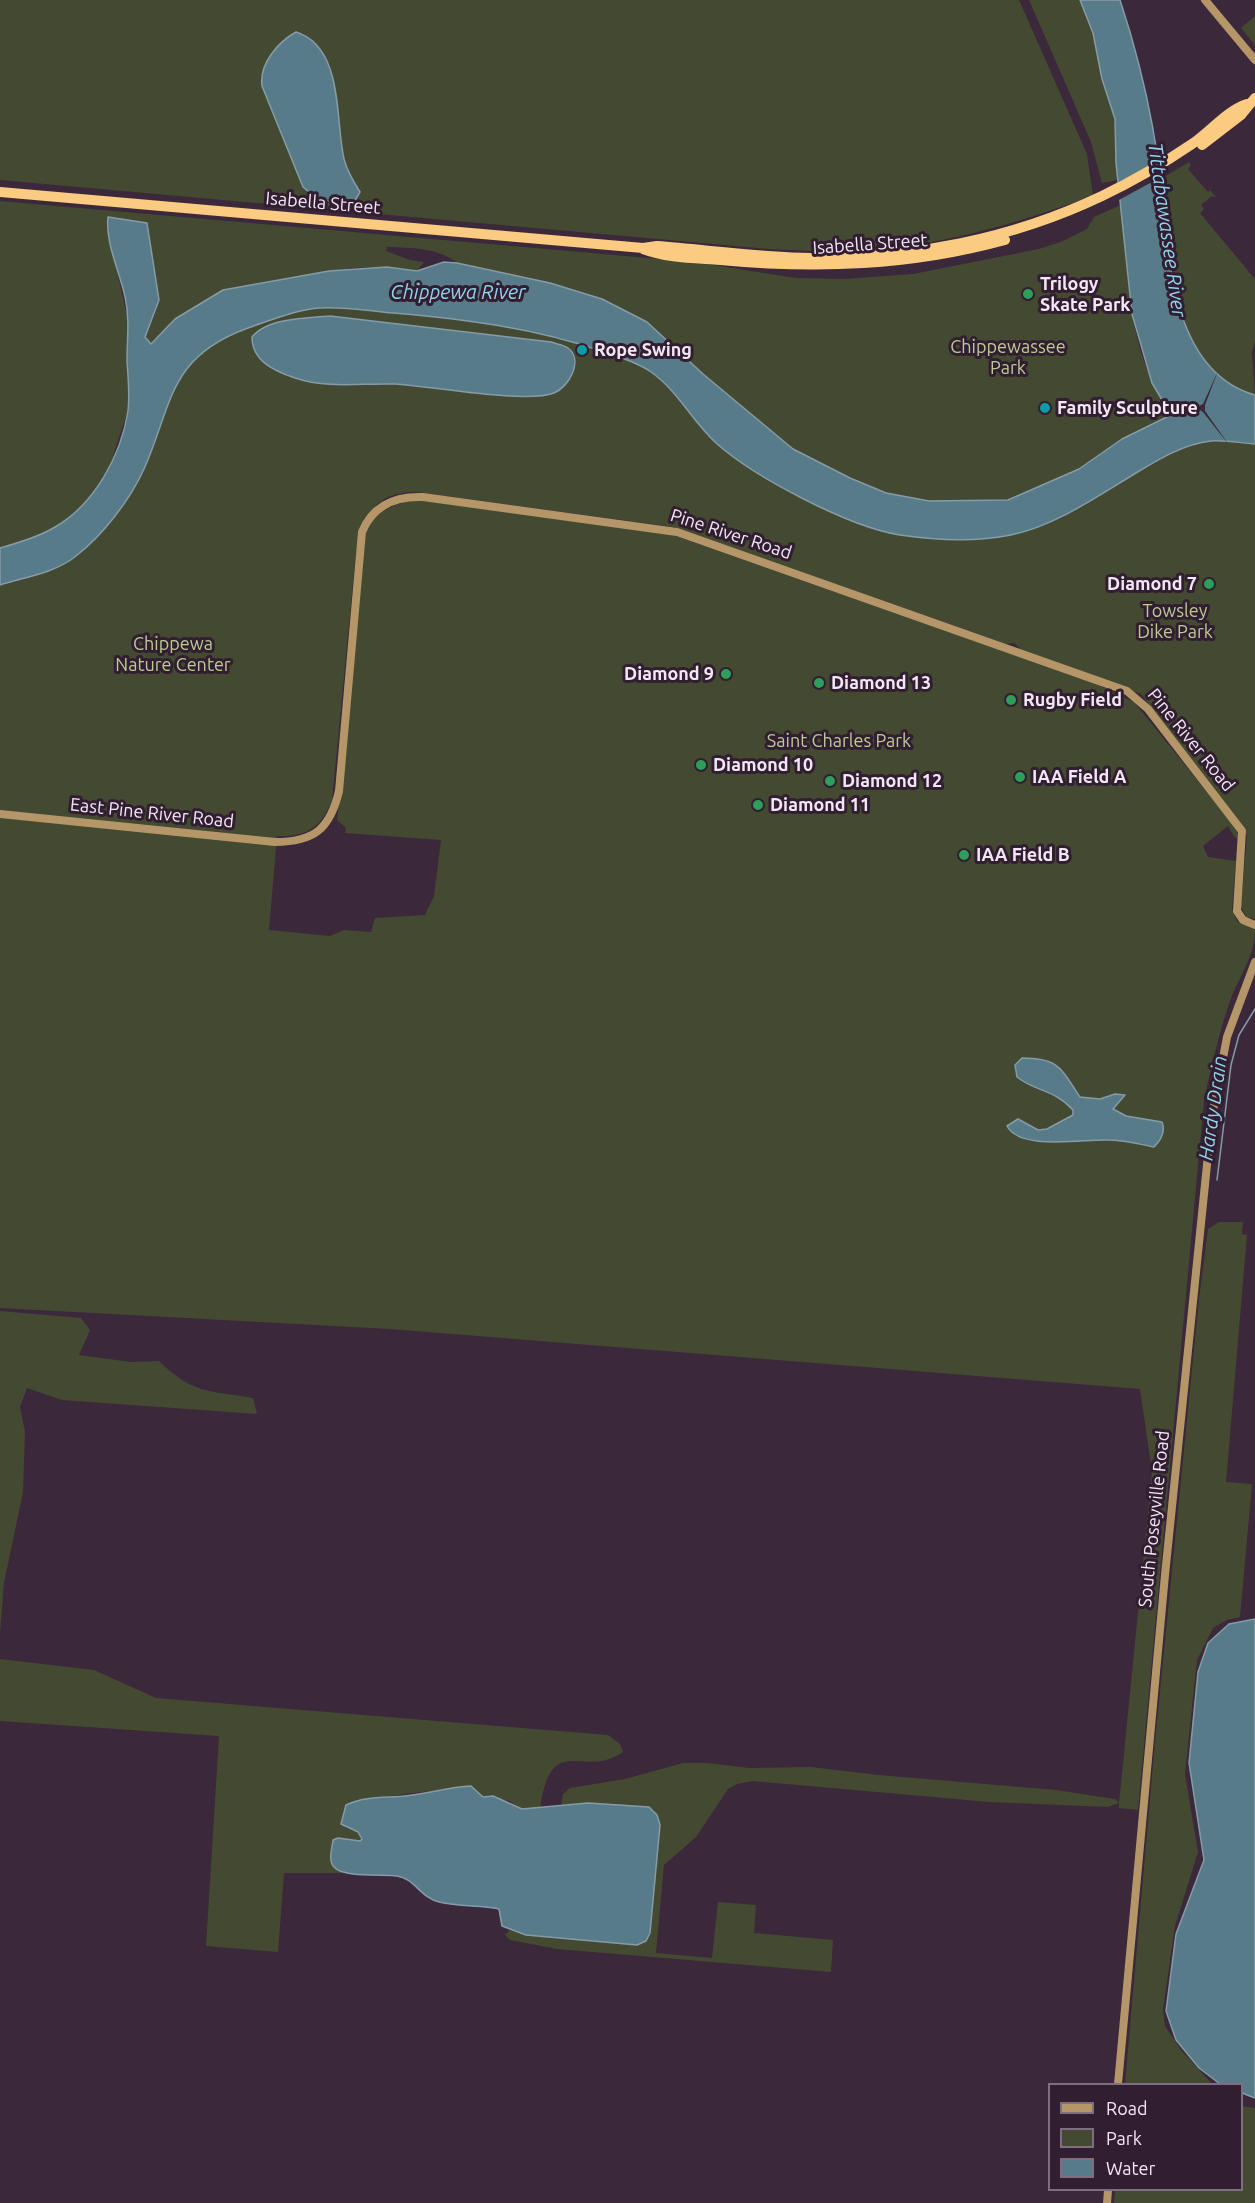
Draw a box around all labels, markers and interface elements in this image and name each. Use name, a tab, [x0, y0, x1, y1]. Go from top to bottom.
water label: Tittabawassee River	[1143, 141, 1191, 319]
street label: Isabella Street	[265, 187, 381, 219]
street label: Isabella Street	[812, 229, 928, 259]
place label: Trilogy Skate Park	[1040, 273, 1130, 316]
water label: Chippewa River	[390, 280, 526, 304]
marker: Trilogy Skate Park	[1021, 287, 1035, 301]
park label: Chippewassee Park	[950, 336, 1066, 378]
place label: Rope Swing	[594, 339, 692, 361]
marker: Rope Swing	[575, 343, 589, 357]
place label: Family Sculpture	[1057, 397, 1198, 419]
marker: Family Sculpture	[1038, 401, 1052, 415]
street label: Pine River Road	[668, 504, 794, 564]
place label: Diamond 7	[1107, 573, 1197, 595]
marker: Diamond 7	[1202, 577, 1216, 591]
park label: Towsley Dike Park	[1137, 600, 1213, 642]
park label: Chippewa Nature Center	[115, 633, 231, 676]
place label: Diamond 9	[624, 663, 714, 685]
marker: Diamond 9	[719, 667, 733, 681]
place label: Diamond 13	[831, 672, 931, 694]
marker: Diamond 13	[812, 676, 826, 690]
street label: Pine River Road	[1143, 684, 1239, 796]
place label: Rugby Field	[1023, 689, 1122, 711]
marker: Rugby Field	[1004, 693, 1018, 707]
park label: Saint Charles Park	[767, 730, 911, 752]
place label: Diamond 10	[713, 754, 813, 776]
marker: Diamond 10	[694, 758, 708, 772]
place label: IAA Field A	[1032, 766, 1126, 788]
place label: Diamond 12	[842, 770, 942, 792]
marker: IAA Field A	[1013, 770, 1027, 784]
marker: Diamond 12	[823, 774, 837, 788]
street label: East Pine River Road	[69, 794, 235, 832]
place label: Diamond 11	[770, 794, 870, 816]
marker: Diamond 11	[751, 798, 765, 812]
place label: IAA Field B	[976, 844, 1070, 866]
marker: IAA Field B	[957, 848, 971, 862]
water label: Hardy Drain	[1194, 1054, 1232, 1162]
street label: South Poseyville Road	[1134, 1430, 1174, 1608]
legend	[1048, 2083, 1243, 2191]
text: Road	[1106, 2098, 1148, 2118]
text: Park	[1106, 2128, 1142, 2148]
text: Water	[1106, 2158, 1155, 2178]

